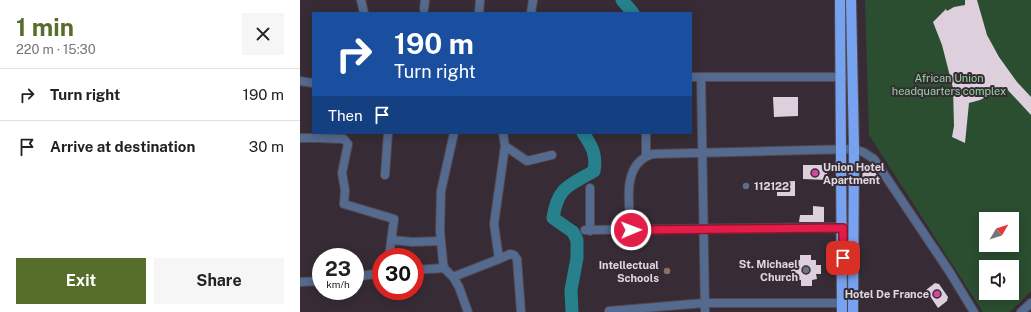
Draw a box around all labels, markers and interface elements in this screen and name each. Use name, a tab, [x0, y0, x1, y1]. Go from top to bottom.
text: 1 min	[16, 13, 74, 41]
button: close	[242, 13, 284, 55]
text: 190 m	[394, 27, 474, 60]
icon: right	[328, 28, 380, 80]
text: 220 m · 15:30	[16, 42, 96, 57]
text: Turn right	[394, 61, 476, 82]
park label: African Union headquarters complex	[892, 72, 1006, 97]
icon: right	[16, 84, 38, 106]
text: Turn right	[50, 86, 120, 103]
text: 190 m	[243, 86, 284, 103]
icon: arrive	[371, 104, 393, 126]
text: Then	[328, 107, 363, 124]
icon: arrive	[16, 136, 38, 158]
text: Arrive at destination	[50, 138, 195, 155]
text: 30 m	[249, 138, 284, 155]
place label: Union Hotel Apartment	[823, 161, 885, 186]
marker: Union Hotel Apartment	[810, 168, 820, 178]
place label: 112122	[754, 180, 789, 192]
marker: 112122	[741, 181, 751, 191]
position arrow	[610, 209, 652, 251]
north arrow	[979, 212, 1019, 252]
map controls	[979, 212, 1019, 300]
pin	[826, 241, 860, 275]
icon: arrive	[832, 247, 854, 269]
speed limit sign: 30	[372, 248, 424, 300]
text: 23	[325, 257, 351, 281]
button: Exit	[16, 258, 146, 304]
button: Share	[154, 258, 284, 304]
place label: St. Michael Church	[739, 258, 798, 283]
place label: Intellectual Schools	[599, 259, 659, 284]
button: sound	[979, 260, 1019, 300]
marker: St. Michael Church	[801, 265, 811, 275]
marker: Intellectual Schools	[662, 266, 672, 276]
text: km/h	[326, 278, 350, 290]
place label: Hotel De France	[845, 288, 929, 300]
marker: Hotel De France	[932, 289, 942, 299]

